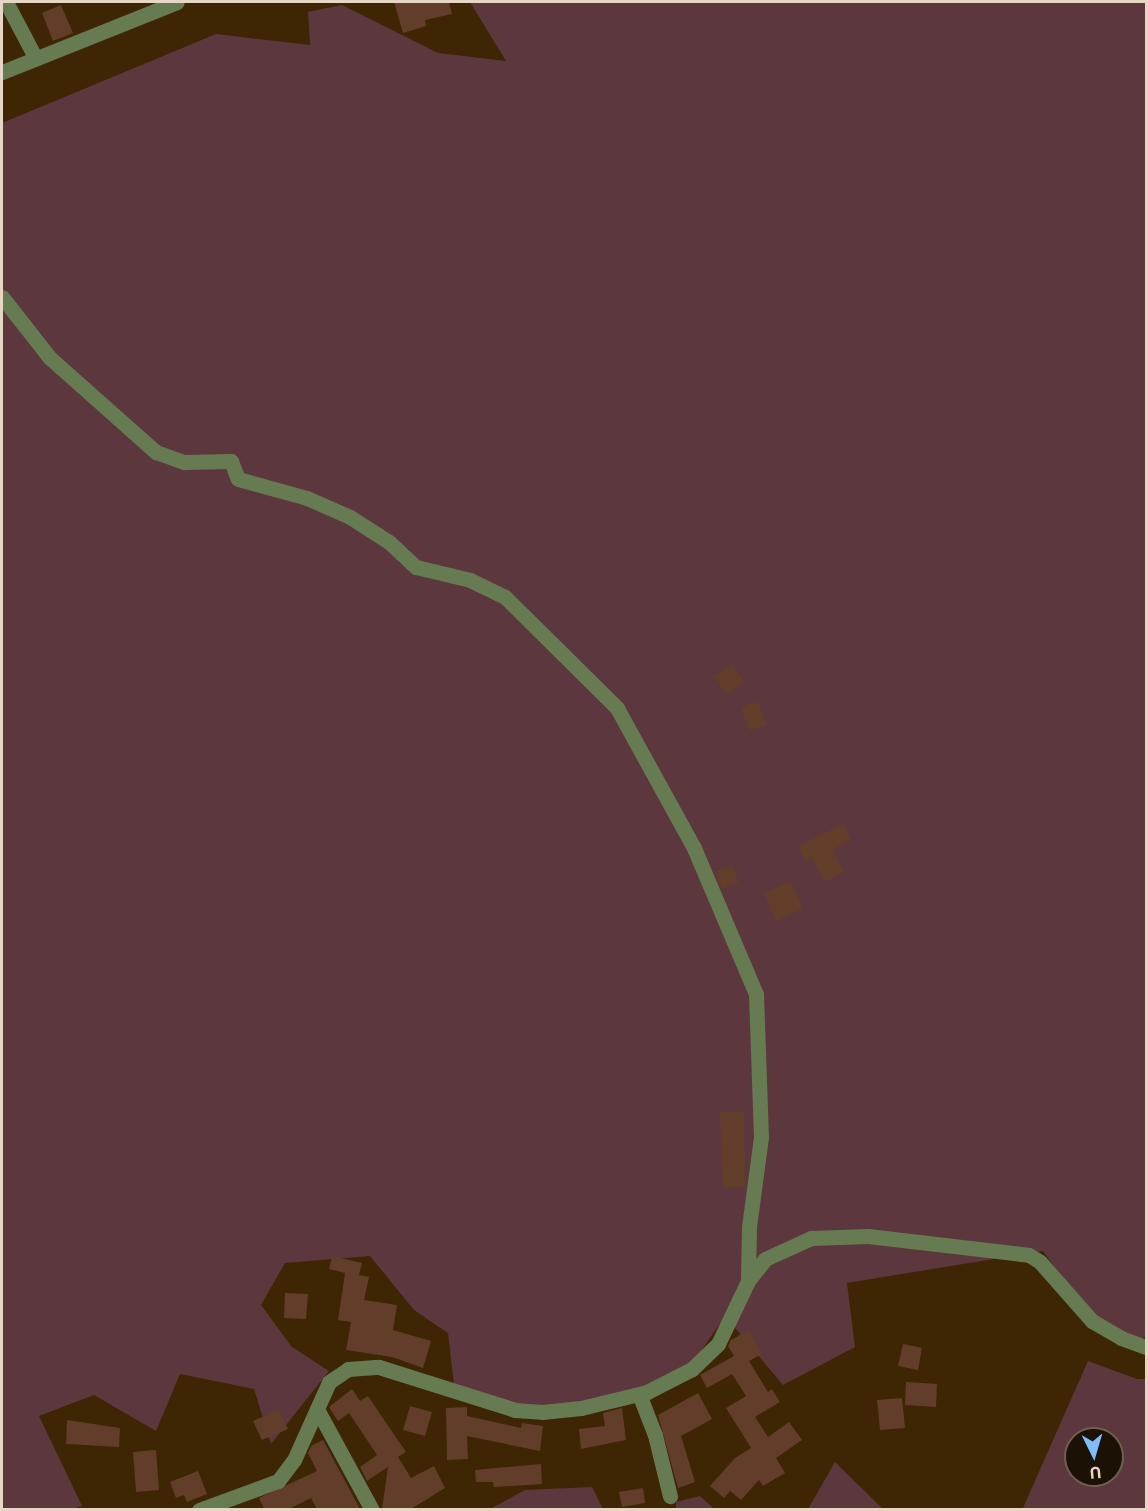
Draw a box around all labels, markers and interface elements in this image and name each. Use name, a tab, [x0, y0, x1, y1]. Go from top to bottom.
north arrow	[1064, 1427, 1124, 1487]
text: U	[1088, 1461, 1102, 1484]

